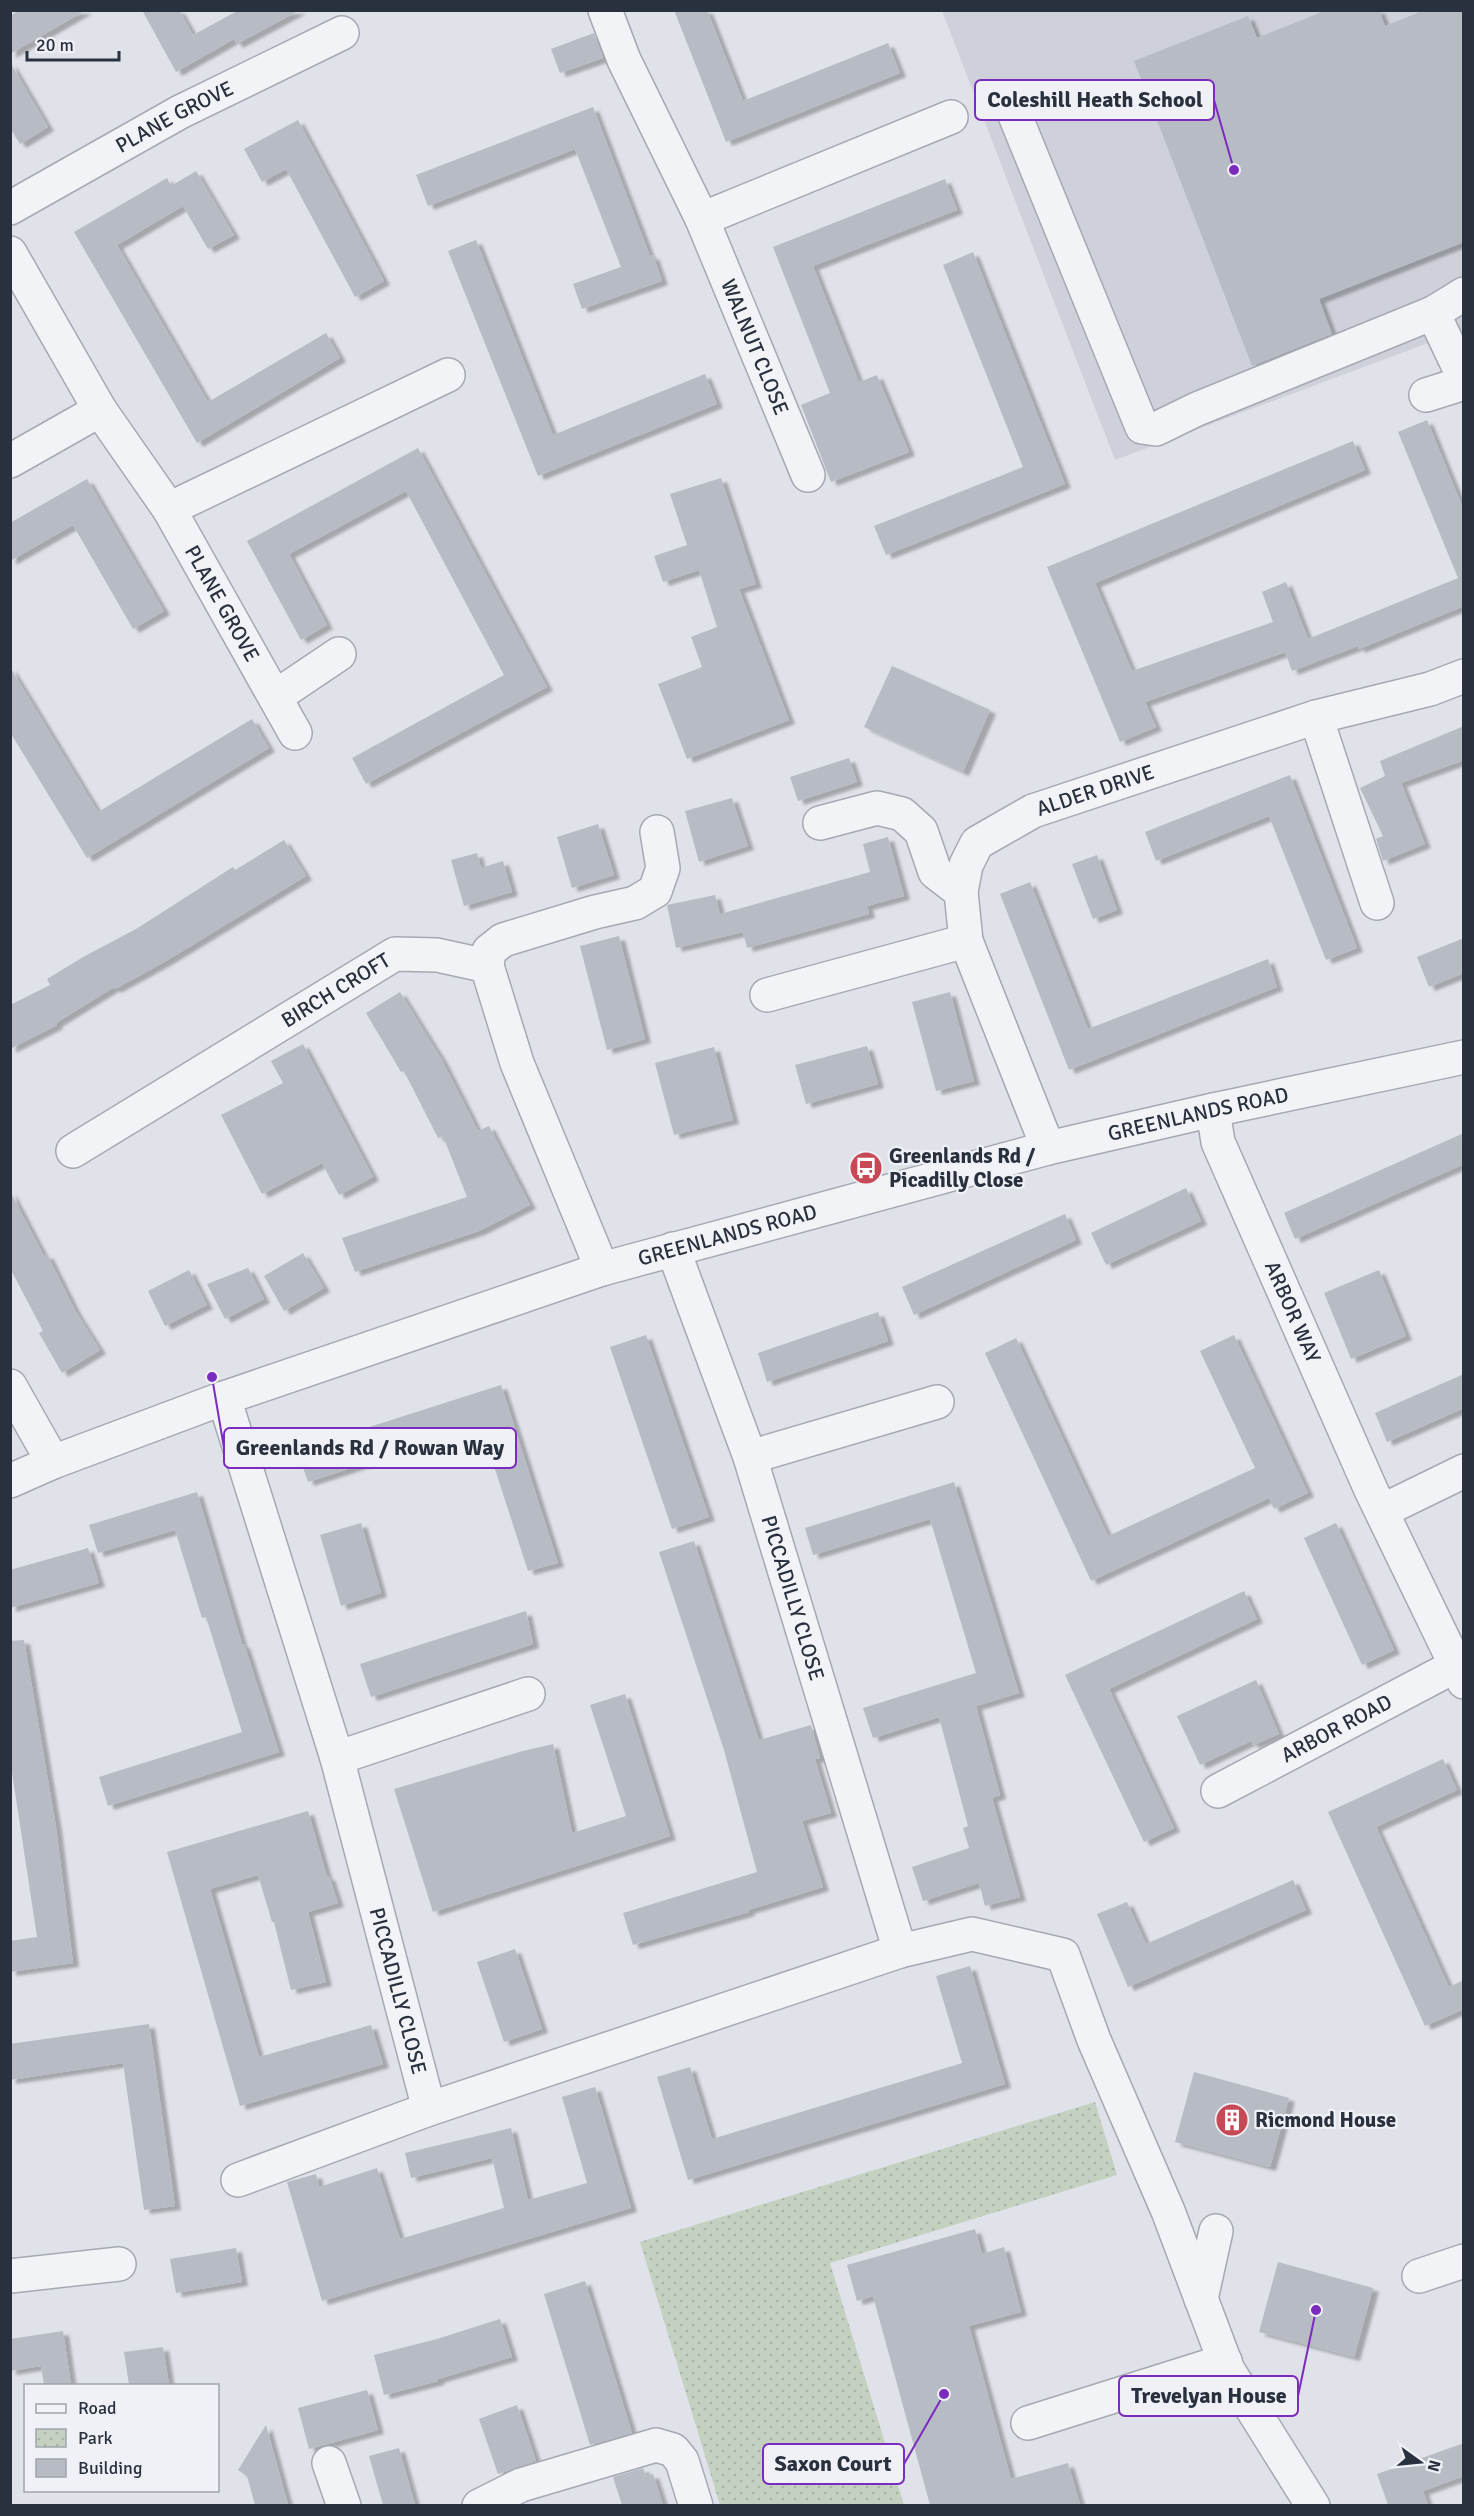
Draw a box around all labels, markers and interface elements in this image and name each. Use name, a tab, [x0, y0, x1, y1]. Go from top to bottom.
scale bar	[27, 24, 118, 62]
text: 20 m	[36, 34, 74, 56]
street label: PLANE GROVE	[111, 75, 237, 159]
callout: Coleshill Heath School	[975, 80, 1214, 120]
text: Coleshill Heath School	[987, 86, 1203, 113]
street label: WALNUT CLOSE	[715, 275, 795, 419]
street label: PLANE GROVE	[179, 541, 265, 666]
street label: ALDER DRIVE	[1033, 759, 1158, 822]
street label: BIRCH CROFT	[277, 947, 395, 1033]
street label: GREENLANDS ROAD	[1105, 1081, 1291, 1147]
place label: Greenlands Rd / Picadilly Close	[889, 1143, 1036, 1193]
bus stop icon: Greenlands Rd / Picadilly Close	[848, 1150, 884, 1186]
street label: GREENLANDS ROAD	[635, 1198, 820, 1272]
street label: ARBOR WAY	[1259, 1257, 1327, 1367]
callout: Greenlands Rd / Rowan Way	[224, 1428, 516, 1468]
text: Greenlands Rd / Rowan Way	[236, 1434, 504, 1461]
street label: PICCADILLY CLOSE	[755, 1512, 830, 1684]
street label: ARBOR ROAD	[1277, 1689, 1396, 1768]
street label: PICCADILLY CLOSE	[364, 1905, 432, 2077]
building icon: Ricmond House	[1214, 2102, 1250, 2138]
place label: Ricmond House	[1255, 2107, 1396, 2133]
callout: Trevelyan House	[1119, 2376, 1298, 2416]
text: Trevelyan House	[1131, 2382, 1287, 2409]
legend	[24, 2384, 219, 2492]
text: Road	[78, 2397, 117, 2419]
text: Park	[78, 2427, 113, 2449]
north arrow	[1390, 2432, 1450, 2492]
callout: Saxon Court	[763, 2444, 904, 2484]
text: Saxon Court	[775, 2450, 891, 2477]
text: Building	[78, 2457, 142, 2479]
text: N	[1422, 2458, 1445, 2474]

